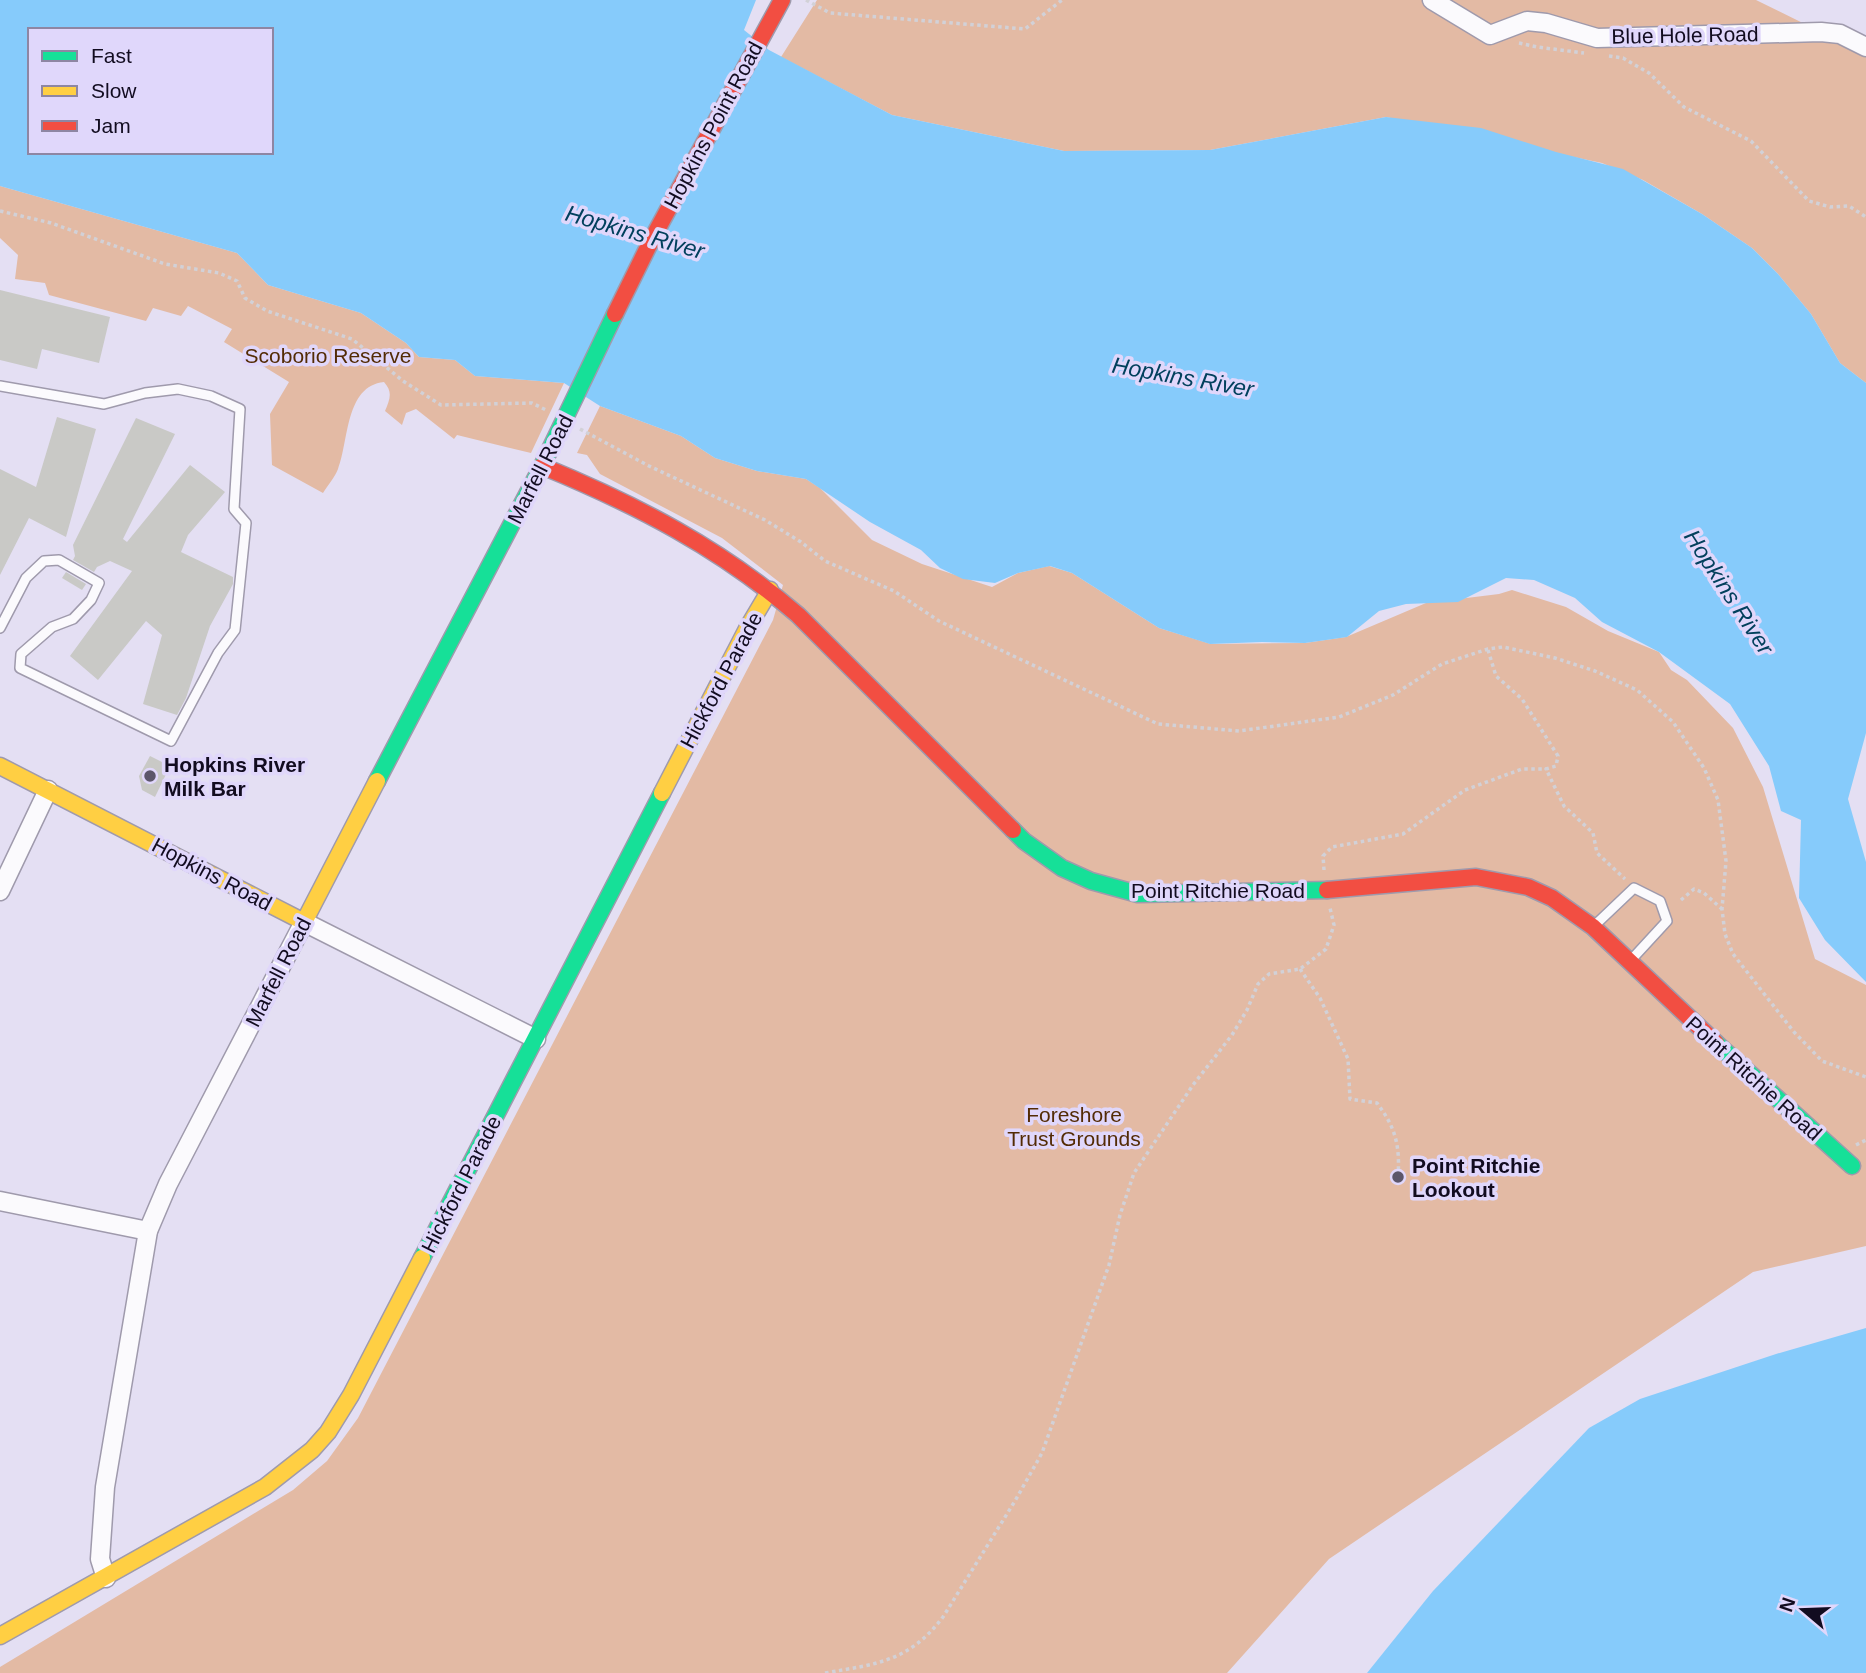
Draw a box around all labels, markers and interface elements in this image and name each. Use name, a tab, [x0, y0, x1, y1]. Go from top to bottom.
street label: Blue Hole Road	[1611, 22, 1759, 48]
legend	[28, 28, 273, 154]
street label: Hopkins Point Road	[659, 38, 767, 212]
text: Fast	[91, 44, 132, 67]
text: Slow	[91, 79, 137, 102]
text: Jam	[91, 114, 131, 137]
water label: Hopkins River	[563, 200, 709, 265]
park label: Scoborio Reserve	[245, 344, 411, 367]
water label: Hopkins River	[1110, 352, 1257, 402]
street label: Marfell Road	[503, 411, 577, 527]
water label: Hopkins River	[1679, 525, 1780, 660]
street label: Hickford Parade	[676, 608, 766, 752]
place label: Hopkins River Milk Bar	[164, 753, 305, 800]
marker: Hopkins River Milk Bar	[142, 768, 158, 784]
street label: Hopkins Road	[148, 833, 276, 915]
street label: Point Ritchie Road	[1131, 879, 1305, 902]
street label: Marfell Road	[241, 914, 315, 1030]
street label: Point Ritchie Road	[1682, 1011, 1826, 1145]
park label: Foreshore Trust Grounds	[1007, 1103, 1141, 1150]
street label: Hickford Parade	[417, 1112, 505, 1256]
place label: Point Ritchie Lookout	[1412, 1154, 1540, 1201]
marker: Point Ritchie Lookout	[1390, 1169, 1406, 1185]
north arrow	[1768, 1575, 1838, 1645]
text: N	[1775, 1595, 1800, 1615]

